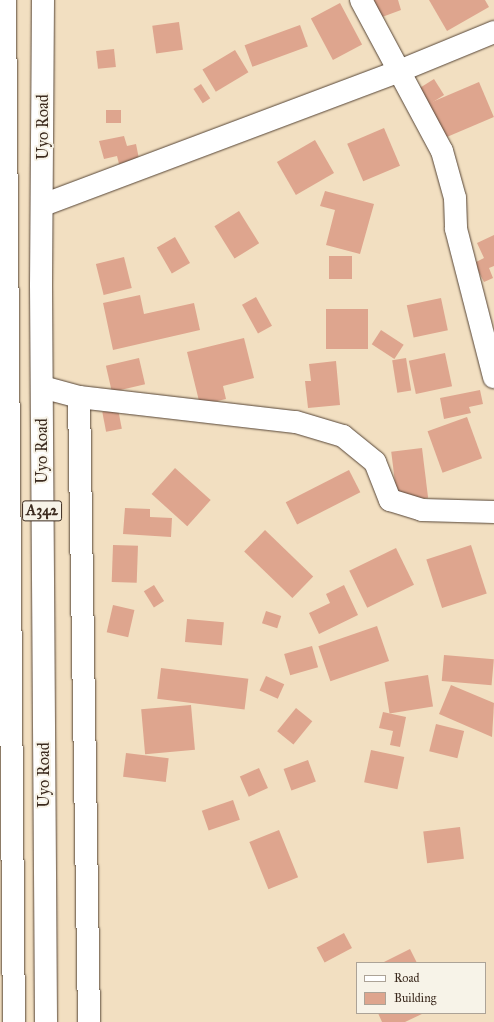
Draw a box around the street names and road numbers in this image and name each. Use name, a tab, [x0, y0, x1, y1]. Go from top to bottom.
street label: Uyo Road	[33, 94, 53, 160]
street label: Uyo Road	[32, 418, 52, 484]
road number: A342	[22, 498, 62, 524]
street label: Uyo Road	[34, 742, 54, 808]

